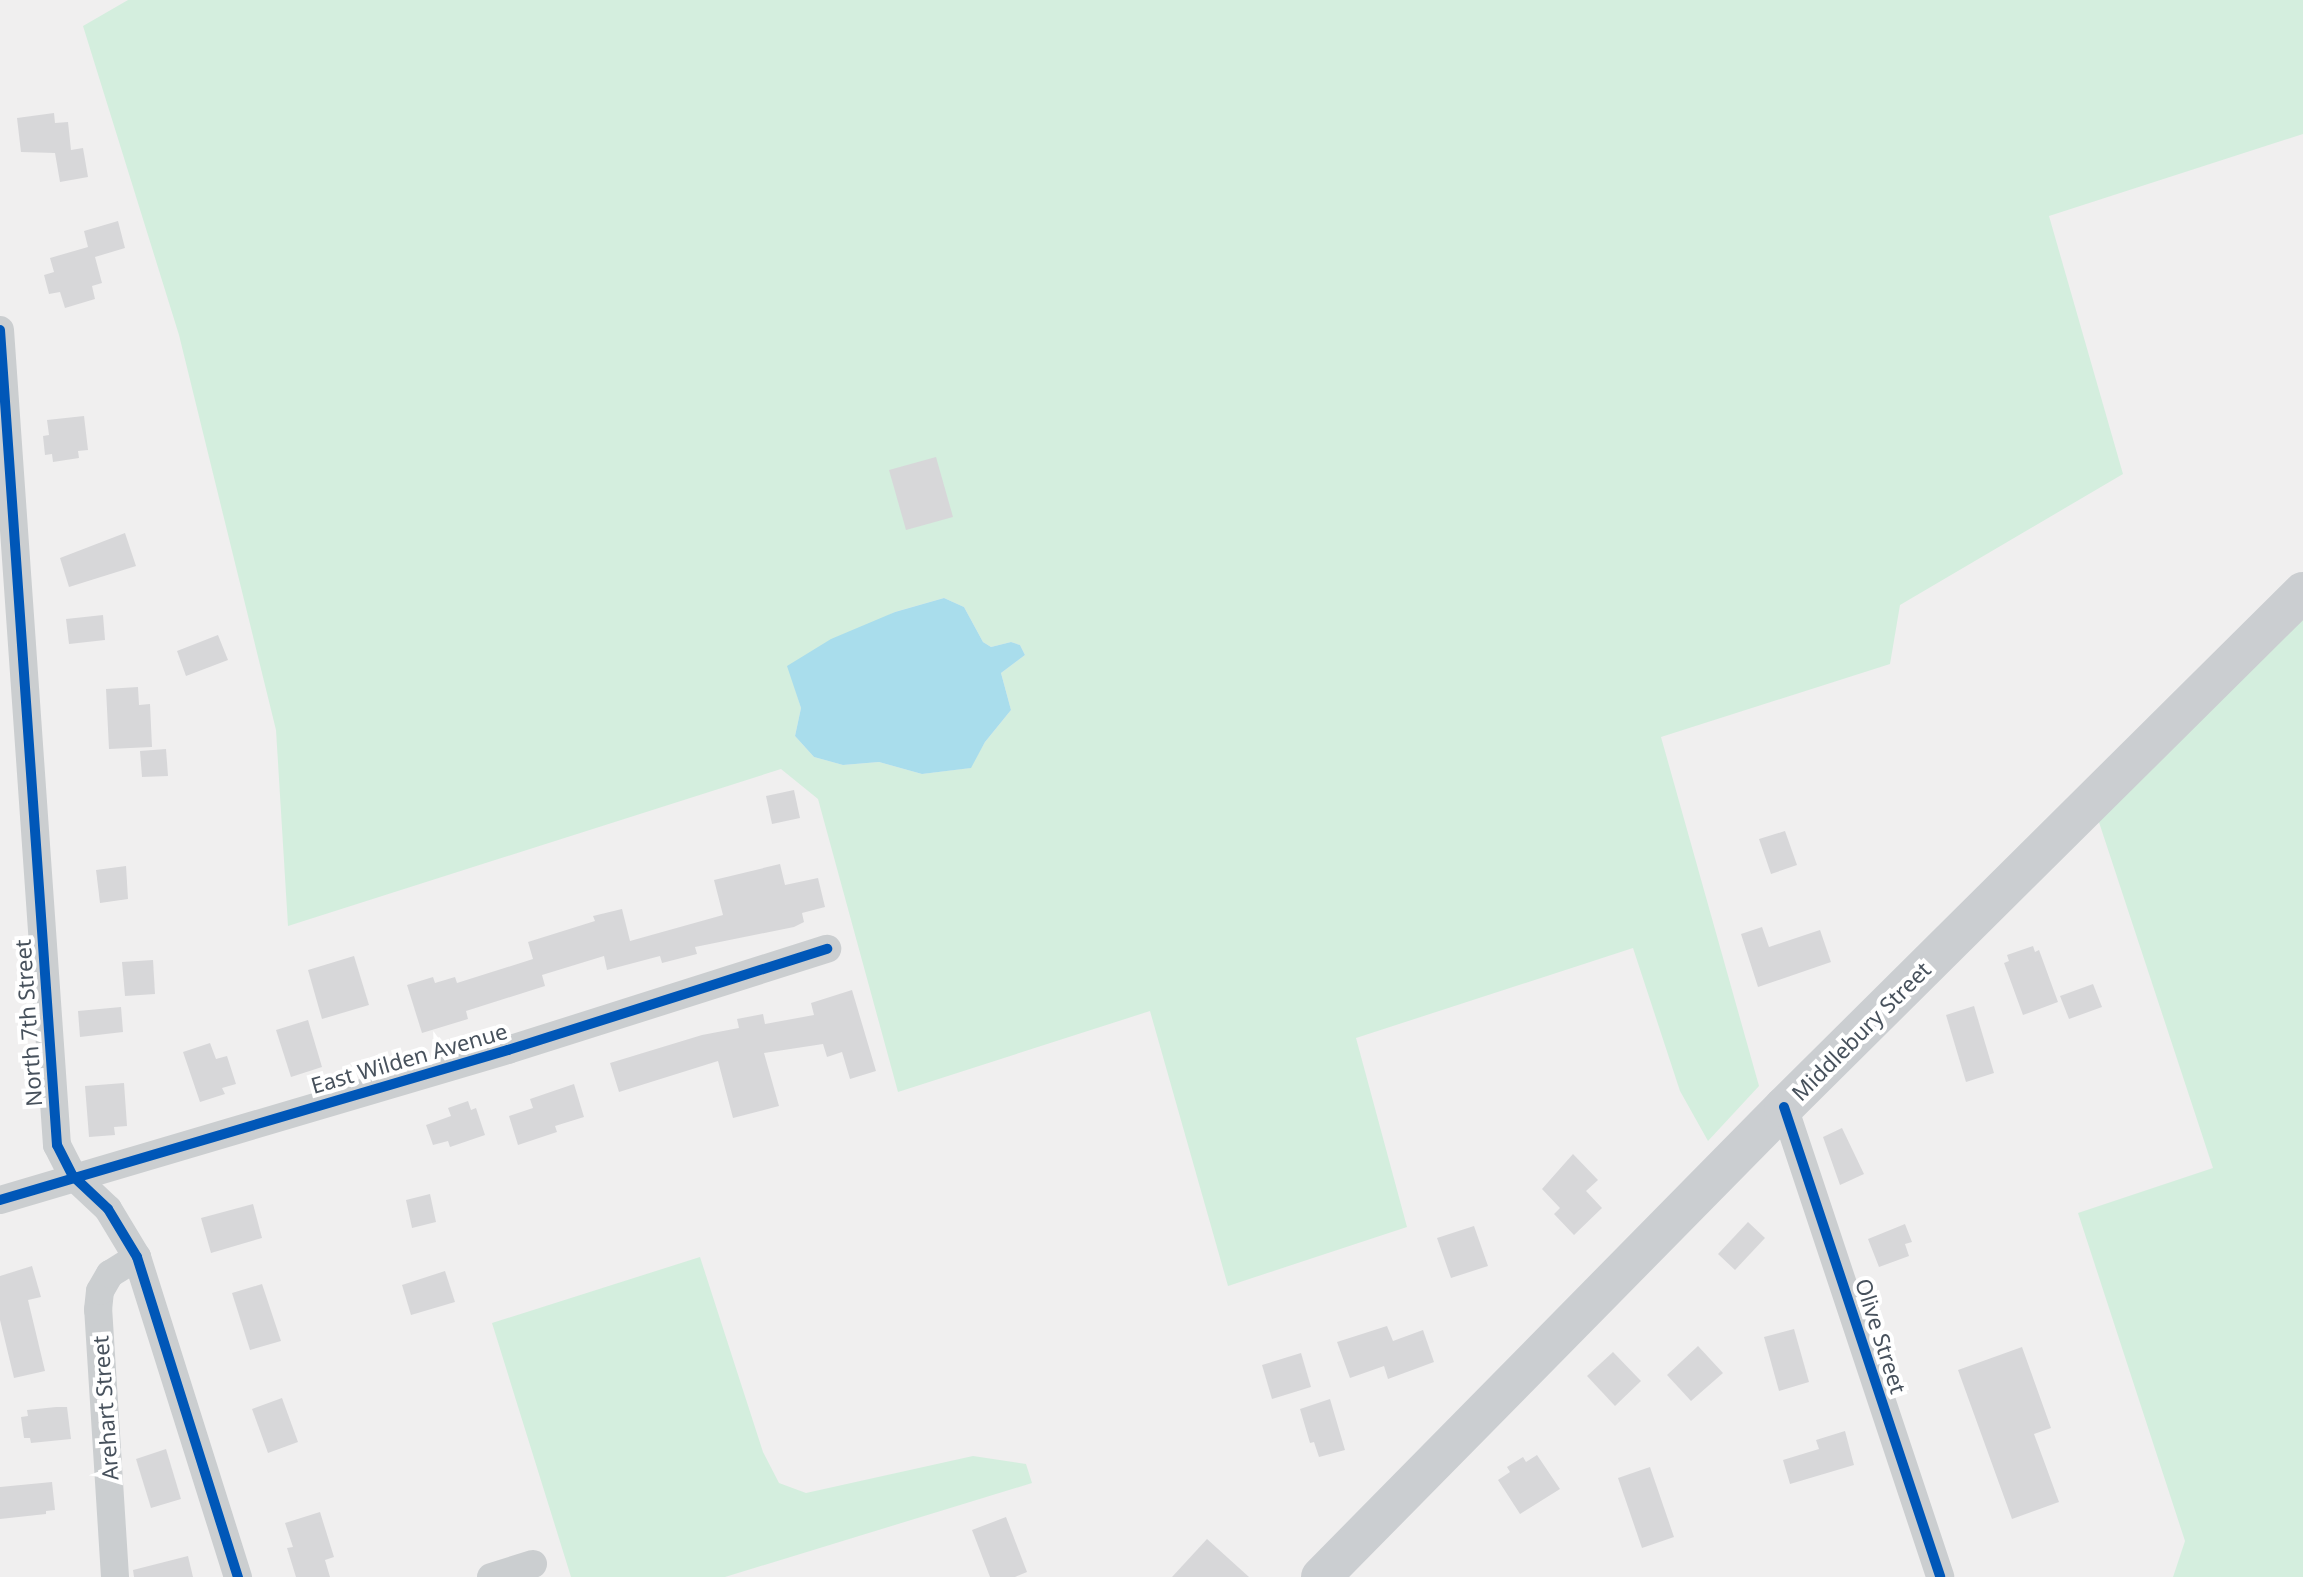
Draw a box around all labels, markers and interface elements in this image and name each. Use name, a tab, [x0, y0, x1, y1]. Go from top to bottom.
street label: North 7th Street	[9, 938, 47, 1108]
street label: Middlebury Street	[1786, 956, 1936, 1106]
street label: East Wilden Avenue	[308, 1017, 510, 1099]
street label: Olive Street	[1850, 1275, 1912, 1397]
street label: Arehart Street	[87, 1335, 123, 1481]

